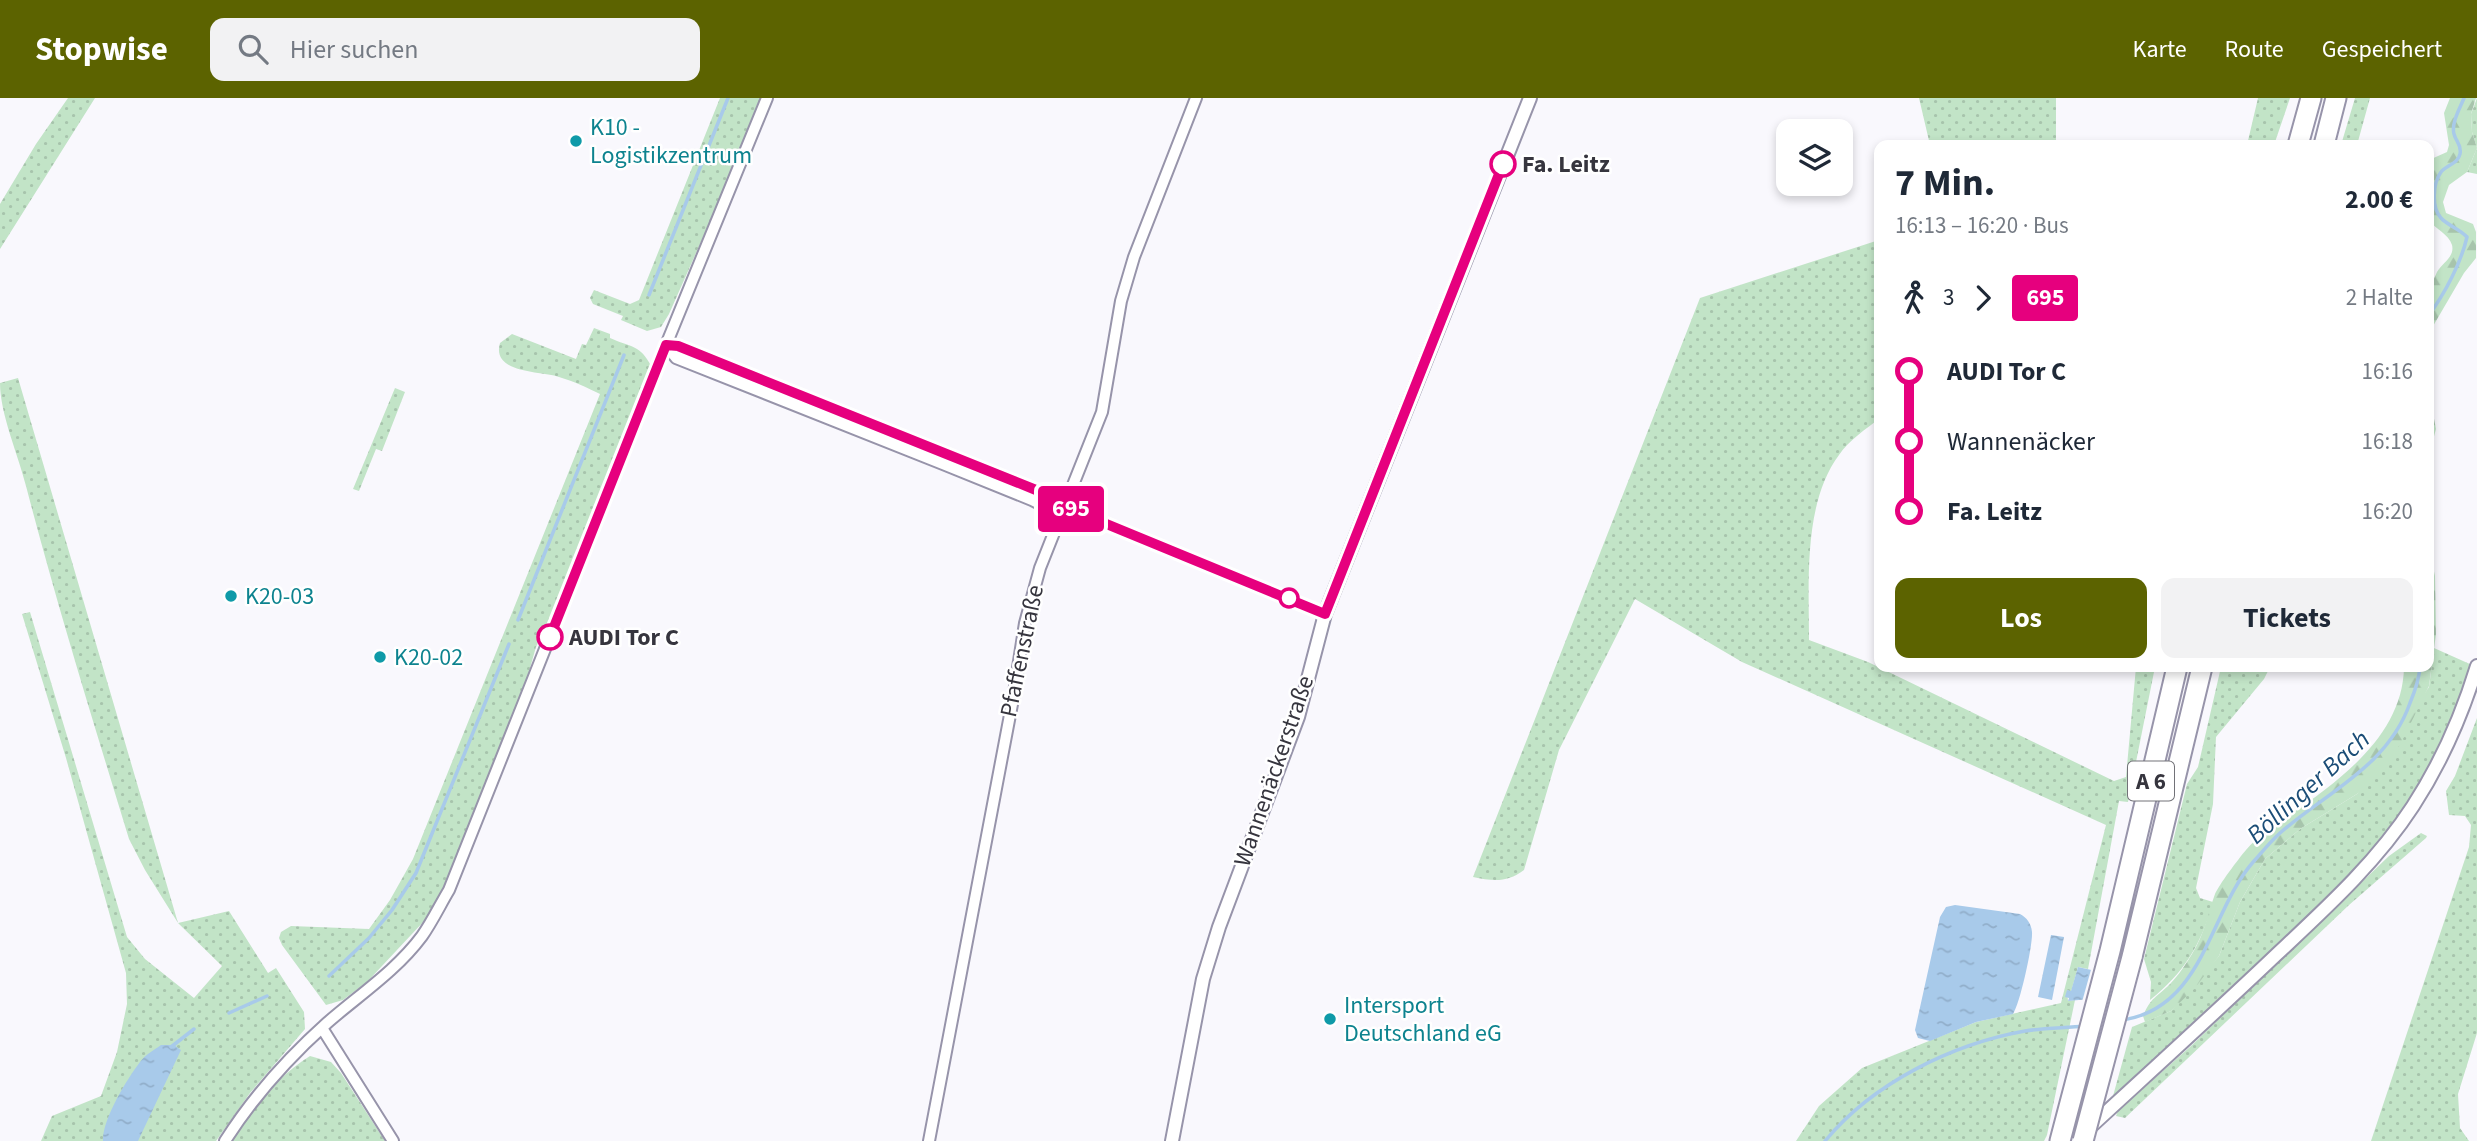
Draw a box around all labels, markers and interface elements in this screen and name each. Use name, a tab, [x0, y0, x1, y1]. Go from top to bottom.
search box	[210, 18, 700, 81]
text: Stopwise	[35, 26, 168, 73]
icon: search	[234, 30, 272, 68]
text: Hier suchen	[290, 31, 418, 68]
text: Karte	[2133, 32, 2187, 67]
text: Route	[2225, 32, 2284, 67]
text: Gespeichert	[2322, 32, 2442, 67]
place label: K10 - Logistikzentrum	[590, 110, 752, 173]
map controls	[1776, 119, 1853, 196]
button: layers	[1776, 119, 1853, 196]
marker: K10 - Logistikzentrum	[568, 133, 584, 149]
place label: Fa. Leitz	[1522, 147, 1610, 182]
marker: Fa. Leitz	[1490, 151, 1516, 177]
text: 7 Min.	[1895, 156, 1995, 210]
text: 2.00 €	[2345, 181, 2413, 218]
text: 16:13 – 16:20 · Bus	[1895, 209, 2069, 242]
icon: walk	[1895, 279, 1933, 317]
icon: forward	[1964, 279, 2002, 317]
text: 695	[2026, 280, 2064, 315]
text: 3	[1943, 281, 1954, 314]
text: 2 Halte	[2346, 281, 2413, 314]
text: AUDI Tor C	[1947, 353, 2066, 390]
text: 16:16	[2362, 355, 2413, 388]
text: Wannenäcker	[1947, 423, 2095, 460]
text: 16:18	[2362, 425, 2413, 458]
line badge: 695	[1031, 486, 1111, 532]
text: 695	[1052, 491, 1090, 526]
text: Fa. Leitz	[1947, 493, 2042, 530]
text: 16:20	[2362, 495, 2413, 528]
button: Los	[1895, 578, 2147, 658]
button: Tickets	[2161, 578, 2413, 658]
place label: K20-03	[245, 579, 314, 614]
street label: Pfaffenstraße	[991, 582, 1053, 720]
marker: K20-03	[223, 588, 239, 604]
unlabelled marker	[1279, 588, 1299, 608]
place label: AUDI Tor C	[568, 620, 679, 655]
marker: AUDI Tor C	[537, 624, 563, 650]
place label: K20-02	[394, 640, 463, 675]
marker: K20-02	[372, 649, 388, 665]
street label: Wannenäckerstraße	[1225, 671, 1323, 871]
water label: Böllinger Bach	[2238, 721, 2378, 853]
road number: A 6	[2128, 762, 2174, 800]
place label: Intersport Deutschland eG	[1344, 988, 1502, 1051]
marker: Intersport Deutschland eG	[1322, 1011, 1338, 1027]

